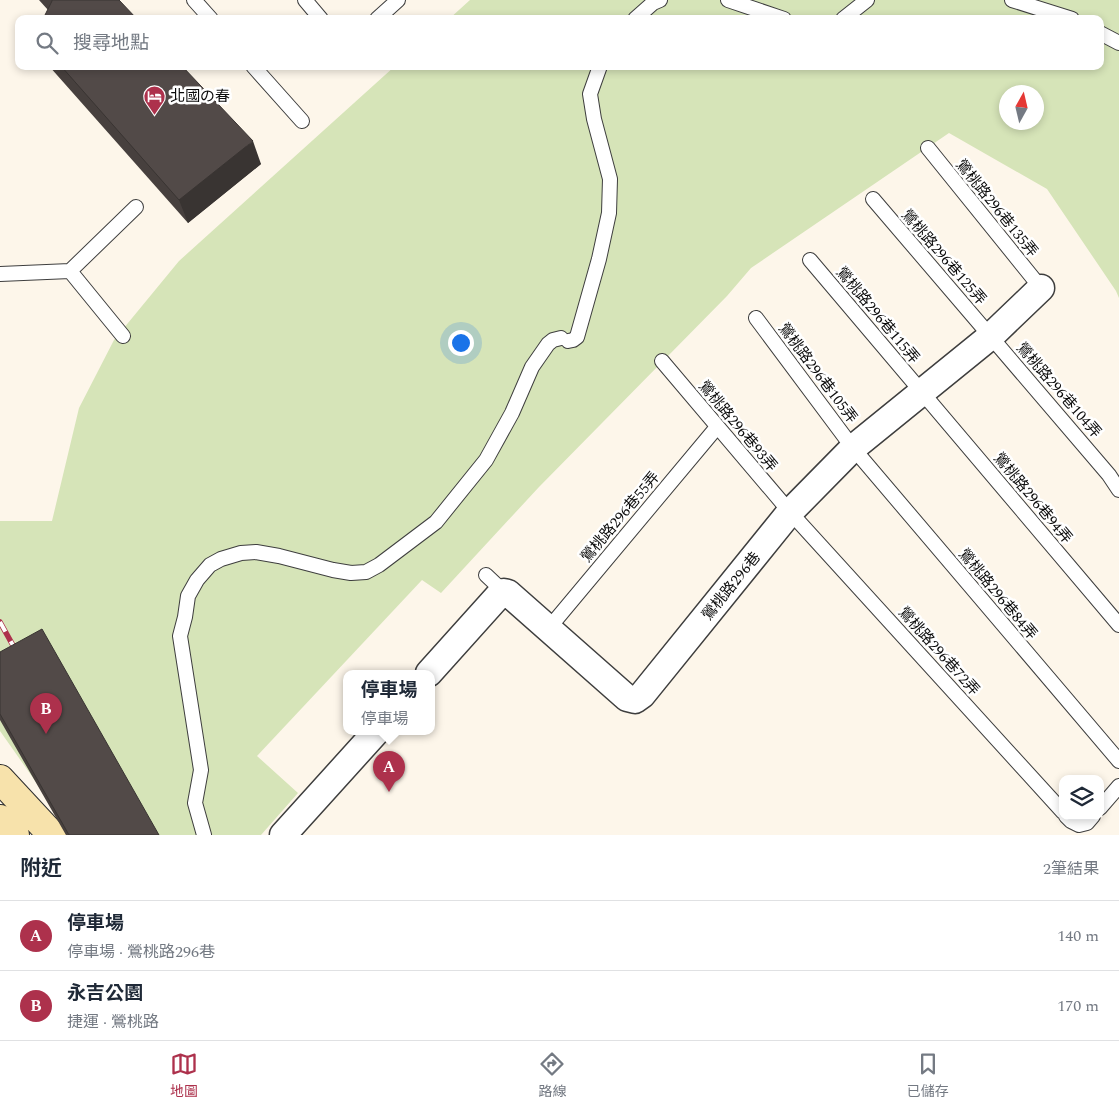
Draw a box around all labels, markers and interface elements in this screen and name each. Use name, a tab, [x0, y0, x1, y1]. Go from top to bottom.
search box	[15, 15, 1104, 70]
icon: search	[33, 29, 61, 57]
text: 搜尋地點	[73, 29, 149, 58]
hotel icon: 北國の春	[142, 84, 166, 115]
place label: 北國の春	[170, 85, 230, 108]
north arrow	[999, 85, 1044, 130]
street label: 鶯桃路296巷135弄	[950, 154, 1043, 262]
street label: 鶯桃路296巷125弄	[896, 204, 992, 310]
street label: 鶯桃路296巷115弄	[830, 262, 925, 369]
street label: 鶯桃路296巷105弄	[772, 318, 863, 428]
your location	[448, 330, 474, 356]
street label: 鶯桃路296巷104弄	[1011, 337, 1107, 443]
street label: 鶯桃路296巷93弄	[693, 376, 783, 477]
street label: 鶯桃路296巷94弄	[988, 448, 1078, 549]
street label: 鶯桃路296巷55弄	[575, 467, 665, 568]
street label: 鶯桃路296巷84弄	[953, 544, 1043, 645]
street label: 鶯桃路296巷	[696, 547, 766, 626]
street label: 鶯桃路296巷72弄	[892, 602, 985, 701]
popup	[343, 670, 435, 735]
text: 停車場	[360, 676, 418, 705]
pin: B	[30, 693, 62, 734]
text: 停車場	[360, 707, 409, 731]
pin: A	[373, 751, 405, 792]
map controls	[1059, 775, 1104, 820]
button: layers	[1059, 775, 1104, 820]
text: 附近	[20, 853, 62, 885]
text: 2筆結果	[1043, 857, 1099, 881]
text: 停車場	[67, 909, 124, 938]
text: A	[30, 924, 42, 948]
text: 140 m	[1057, 924, 1099, 948]
text: 停車場 · 鶯桃路296巷	[67, 940, 215, 964]
text: 永吉公園	[67, 979, 143, 1008]
text: B	[30, 994, 42, 1018]
text: 170 m	[1057, 994, 1099, 1018]
text: 捷運 · 鶯桃路	[67, 1010, 159, 1034]
tab: 地圖	[170, 1050, 198, 1102]
tab: 路線	[538, 1050, 566, 1102]
tab: 已儲存	[907, 1050, 949, 1102]

